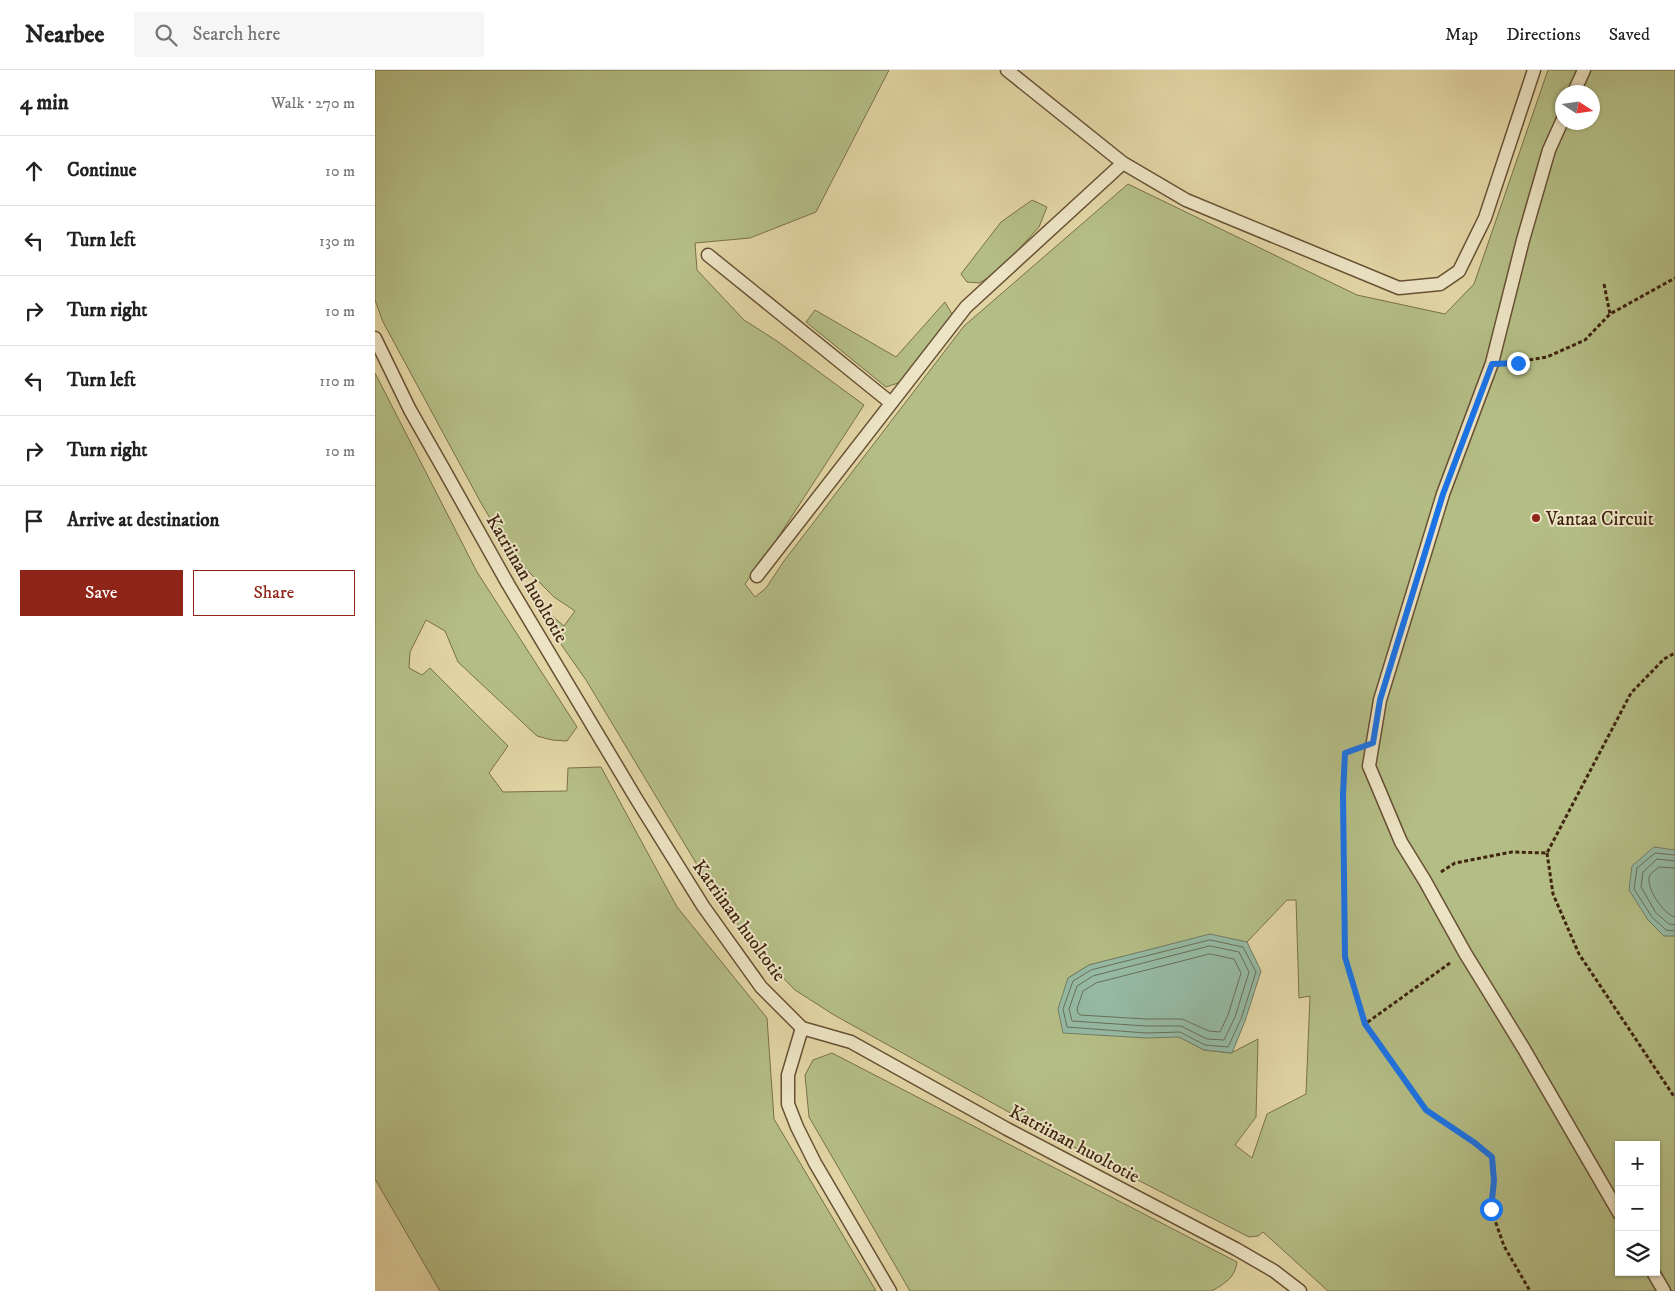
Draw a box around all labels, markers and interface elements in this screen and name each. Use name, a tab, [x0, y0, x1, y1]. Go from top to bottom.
search box	[134, 12, 484, 57]
text: Nearbee	[25, 20, 104, 50]
icon: search	[152, 21, 180, 49]
text: Search here	[192, 23, 280, 46]
text: Map	[1445, 24, 1478, 46]
text: Directions	[1506, 24, 1581, 46]
text: Saved	[1609, 24, 1650, 46]
north arrow	[1555, 85, 1600, 130]
text: 4 min	[20, 90, 69, 116]
text: Walk · 270 m	[271, 93, 355, 113]
icon: ahead	[20, 157, 48, 185]
text: Continue	[67, 159, 137, 182]
text: 10 m	[325, 161, 355, 181]
icon: left	[20, 227, 48, 255]
text: Turn left	[67, 229, 136, 252]
text: 130 m	[319, 231, 355, 251]
icon: right	[20, 297, 48, 325]
text: Turn right	[67, 299, 147, 322]
text: 10 m	[325, 301, 355, 321]
route end	[1507, 352, 1530, 375]
icon: left	[20, 367, 48, 395]
text: Turn left	[67, 369, 136, 392]
text: 110 m	[319, 371, 355, 391]
icon: right	[20, 437, 48, 465]
text: Turn right	[67, 439, 147, 462]
text: 10 m	[325, 441, 355, 461]
icon: arrive	[20, 507, 48, 535]
place label: Vantaa Circuit	[1545, 508, 1654, 531]
text: Arrive at destination	[67, 509, 219, 532]
street label: Katriinan huoltotie	[481, 510, 573, 647]
marker: Vantaa Circuit	[1530, 512, 1542, 524]
button: Save	[20, 570, 183, 616]
button: Share	[193, 570, 355, 616]
street label: Katriinan huoltotie	[687, 856, 791, 986]
street label: Katriinan huoltotie	[1005, 1100, 1144, 1188]
map controls	[1615, 1141, 1660, 1276]
button: +	[1615, 1141, 1660, 1186]
button: −	[1615, 1186, 1660, 1231]
route start	[1480, 1198, 1503, 1221]
button: layers	[1615, 1231, 1660, 1276]

